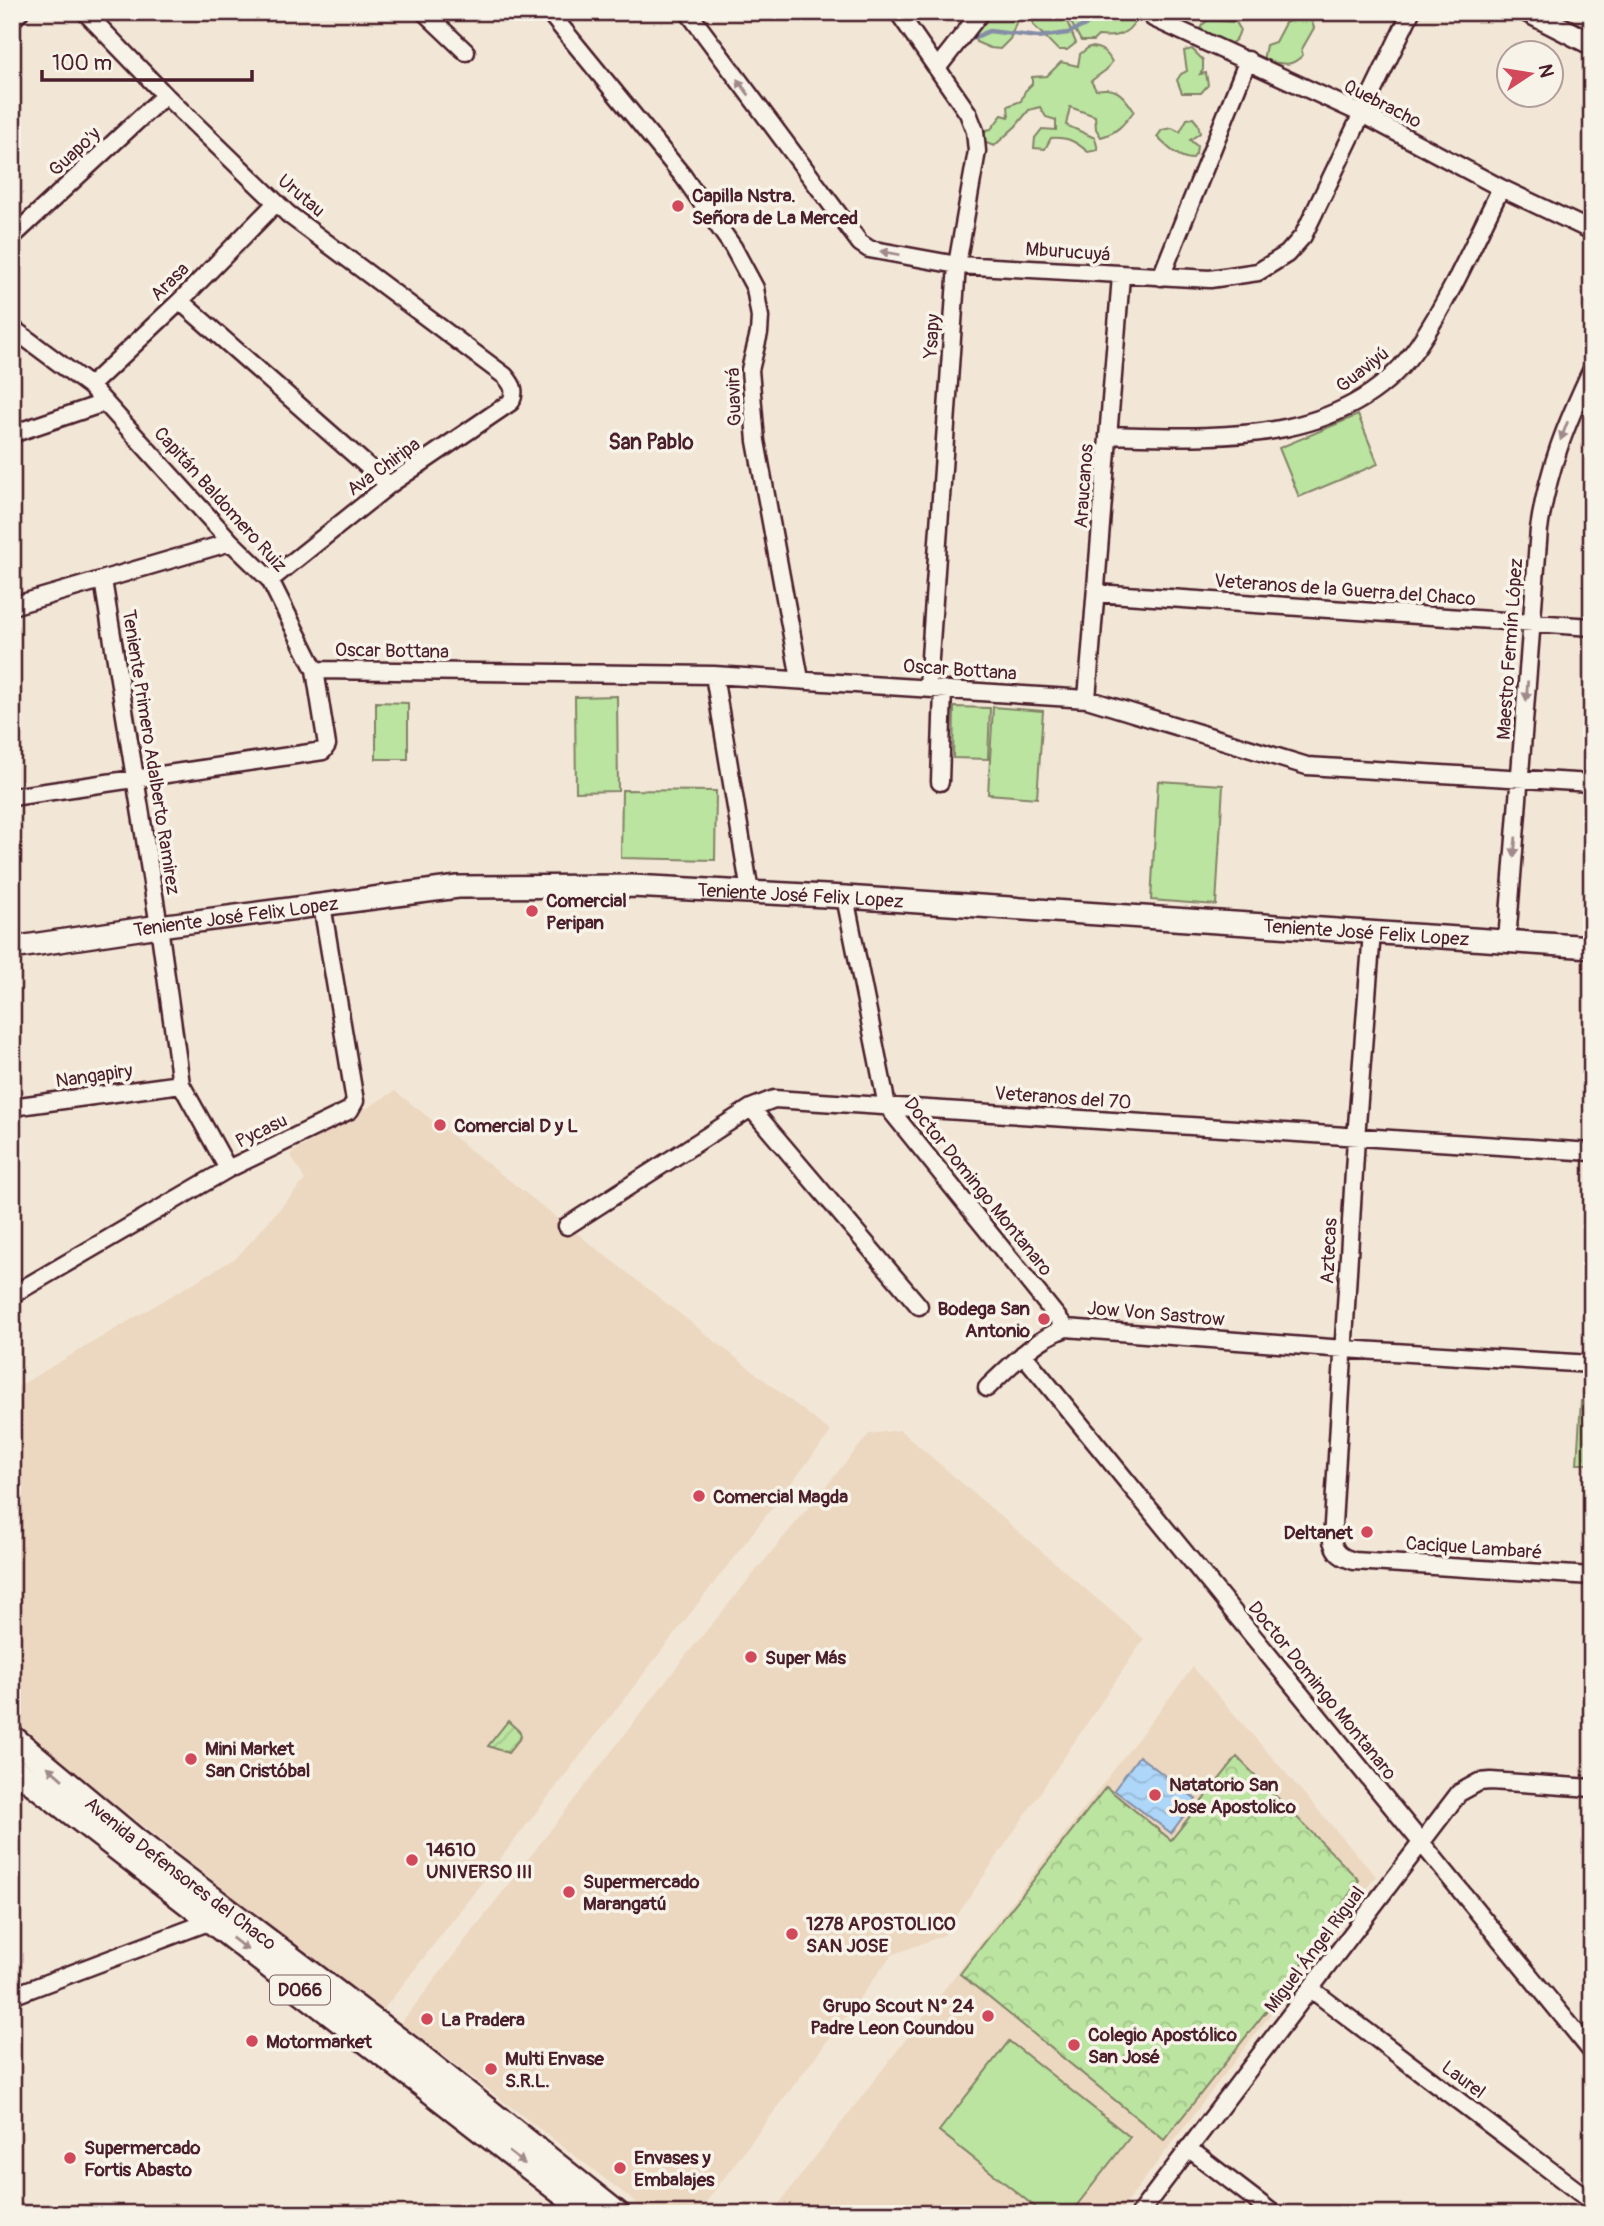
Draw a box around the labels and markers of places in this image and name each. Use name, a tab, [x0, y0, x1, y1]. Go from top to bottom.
place label: Capilla Nstra. Señora de La Merced	[692, 184, 858, 230]
marker: Capilla Nstra. Señora de La Merced	[670, 198, 686, 214]
place label: Comercial Peripan	[546, 889, 627, 935]
marker: Comercial Peripan	[524, 903, 540, 919]
place label: Comercial D y L	[454, 1114, 578, 1138]
marker: Comercial D y L	[432, 1117, 448, 1133]
place label: Bodega San Antonio	[938, 1297, 1031, 1343]
marker: Bodega San Antonio	[1036, 1311, 1052, 1327]
place label: Comercial Magda	[713, 1485, 848, 1509]
marker: Comercial Magda	[691, 1488, 707, 1504]
place label: Deltanet	[1283, 1521, 1354, 1545]
marker: Deltanet	[1359, 1524, 1375, 1540]
place label: Super Más	[765, 1646, 846, 1670]
marker: Super Más	[743, 1649, 759, 1665]
place label: Mini Market San Cristóbal	[205, 1737, 310, 1783]
marker: Mini Market San Cristóbal	[183, 1751, 199, 1767]
place label: Natatorio San Jose Apostolico	[1169, 1773, 1297, 1819]
marker: Natatorio San Jose Apostolico	[1147, 1787, 1163, 1803]
place label: 14610 UNIVERSO III	[426, 1838, 532, 1884]
marker: 14610 UNIVERSO III	[404, 1852, 420, 1868]
place label: Supermercado Marangatú	[583, 1870, 700, 1916]
marker: Supermercado Marangatú	[561, 1884, 577, 1900]
place label: 1278 APOSTOLICO SAN JOSE	[806, 1912, 955, 1958]
marker: 1278 APOSTOLICO SAN JOSE	[784, 1926, 800, 1942]
place label: Grupo Scout N° 24 Padre Leon Coundou	[810, 1994, 974, 2040]
place label: La Pradera	[441, 2008, 525, 2032]
marker: Grupo Scout N° 24 Padre Leon Coundou	[980, 2008, 996, 2024]
marker: La Pradera	[419, 2011, 435, 2027]
place label: Colegio Apostólico San José	[1088, 2023, 1238, 2069]
place label: Motormarket	[266, 2030, 373, 2054]
marker: Motormarket	[244, 2033, 260, 2049]
marker: Colegio Apostólico San José	[1066, 2037, 1082, 2053]
place label: Multi Envase S.R.L.	[505, 2047, 604, 2093]
marker: Multi Envase S.R.L.	[483, 2061, 499, 2077]
place label: Supermercado Fortis Abasto	[84, 2136, 201, 2182]
place label: Envases y Embalajes	[634, 2146, 715, 2192]
marker: Supermercado Fortis Abasto	[62, 2150, 78, 2166]
marker: Envases y Embalajes	[612, 2160, 628, 2176]

